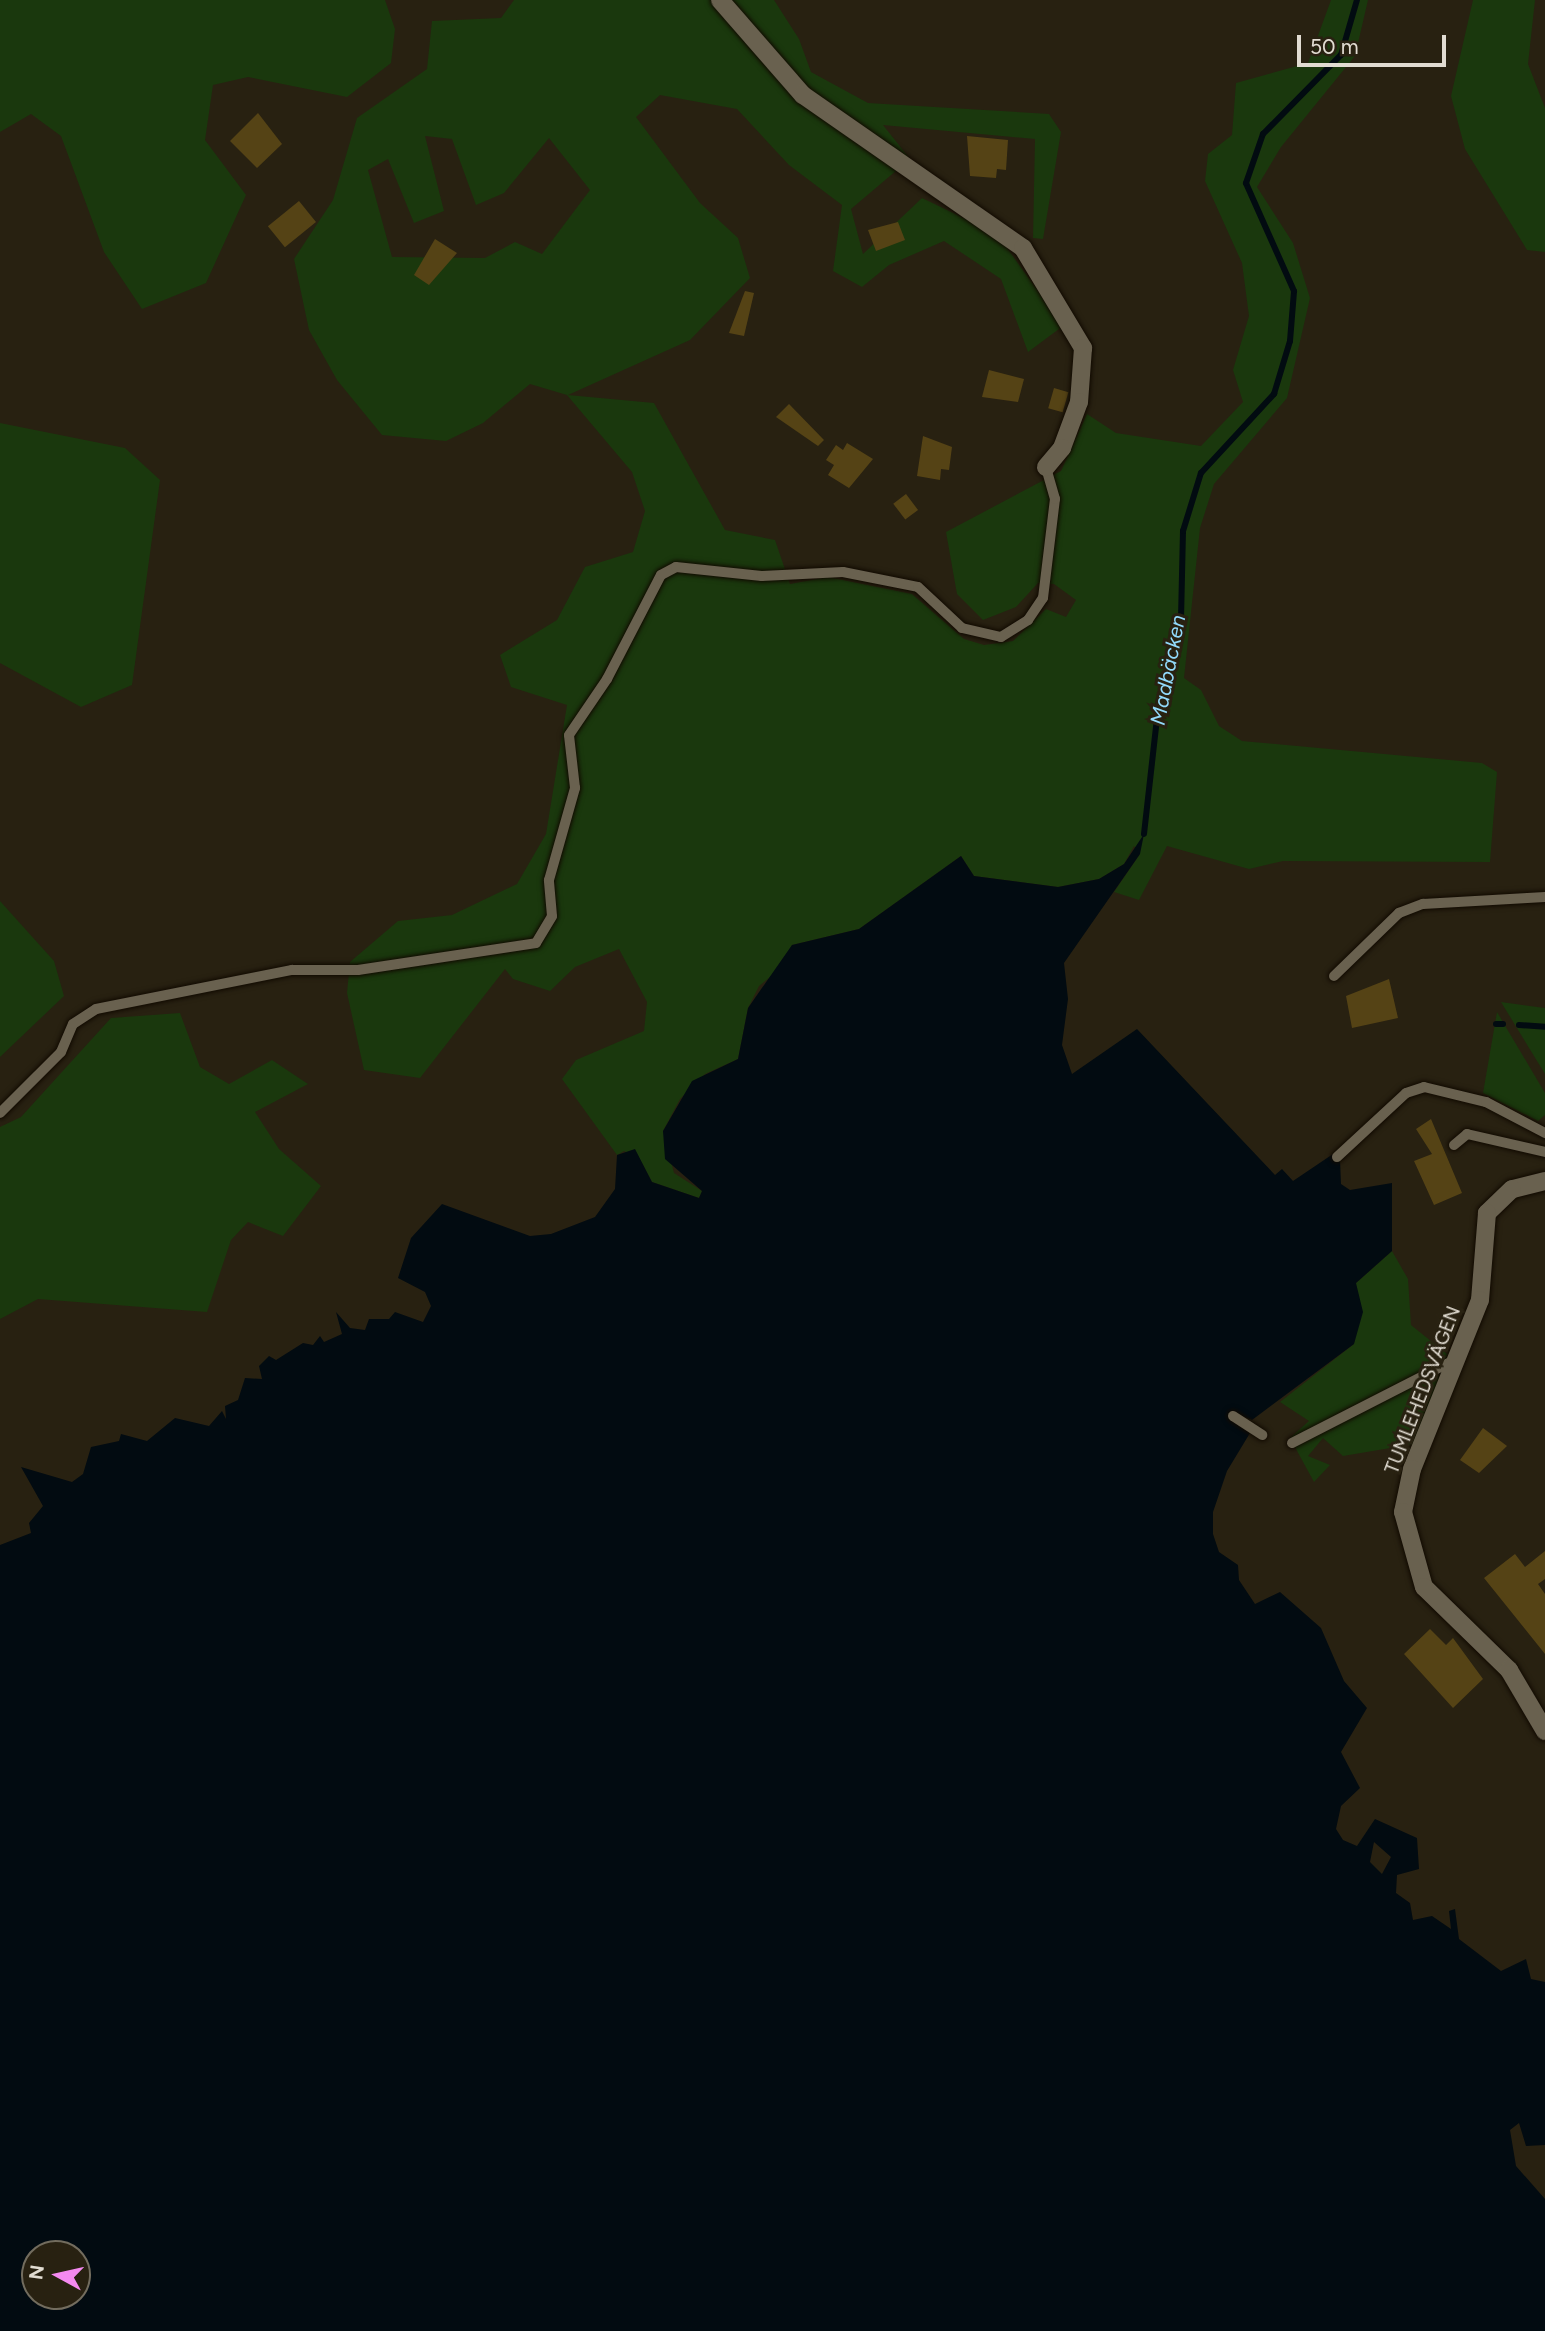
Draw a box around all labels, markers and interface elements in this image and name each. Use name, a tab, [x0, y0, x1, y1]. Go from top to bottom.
scale bar	[1300, 21, 1449, 65]
text: 50 m	[1310, 34, 1359, 59]
water label: Madbäcken	[1145, 613, 1191, 727]
street label: TUMLEHEDSVÄGEN	[1380, 1303, 1466, 1477]
north arrow	[21, 2240, 91, 2310]
text: N	[24, 2263, 49, 2281]

